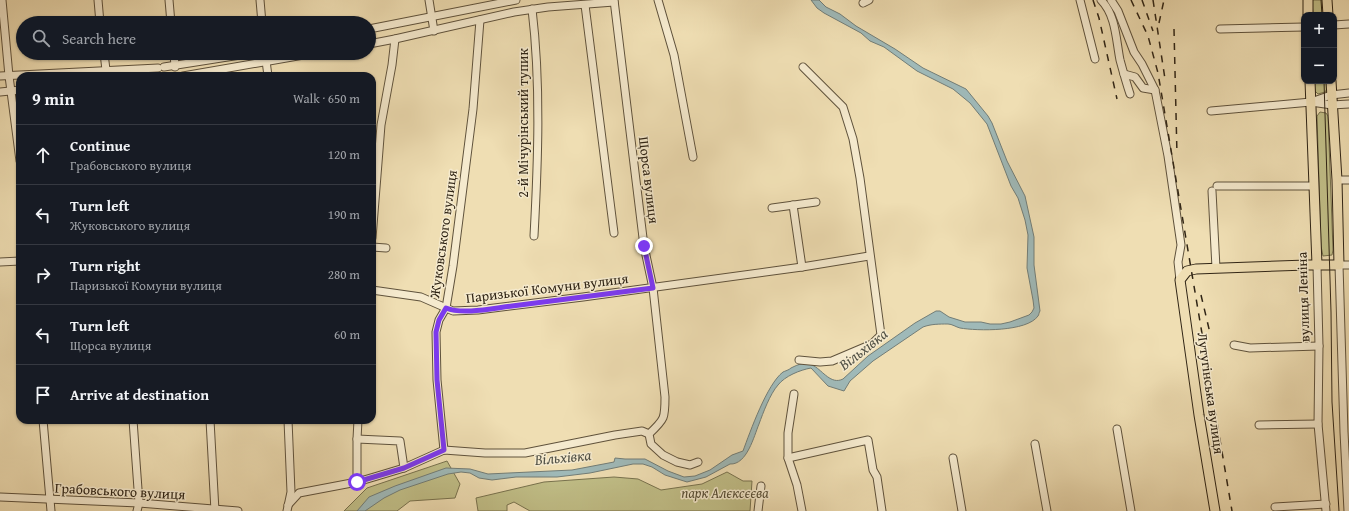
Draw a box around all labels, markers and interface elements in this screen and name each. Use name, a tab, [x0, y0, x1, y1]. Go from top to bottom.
map controls	[1301, 12, 1337, 84]
button: +	[1301, 12, 1337, 48]
search box	[16, 16, 376, 60]
icon: search	[30, 27, 52, 49]
text: Search here	[62, 28, 136, 49]
street label: 2-й Мічурінський тупик	[513, 48, 533, 198]
button: −	[1301, 48, 1337, 84]
text: 9 min	[32, 86, 74, 111]
text: Walk · 650 m	[293, 89, 360, 108]
text: Continue	[70, 135, 131, 156]
street label: Щорса вулиця	[634, 135, 664, 225]
icon: ahead	[32, 144, 54, 166]
text: 120 m	[328, 145, 360, 164]
text: Грабовського вулиця	[70, 156, 191, 175]
street label: Жуковського вулиця	[424, 169, 462, 300]
text: Turn left	[70, 195, 129, 216]
icon: left	[32, 204, 54, 226]
text: 190 m	[328, 205, 360, 224]
text: Жуковського вулиця	[70, 216, 190, 235]
route end	[635, 237, 653, 255]
street label: вулиця Леніна	[1291, 251, 1315, 343]
text: Turn right	[70, 255, 141, 276]
icon: right	[32, 264, 54, 286]
text: 280 m	[328, 265, 360, 284]
street label: Паризької Комуни вулиця	[465, 268, 629, 308]
text: Паризької Комуни вулиця	[70, 276, 222, 295]
text: Turn left	[70, 315, 129, 336]
water label: Вільхівка	[833, 323, 892, 375]
icon: left	[32, 324, 54, 346]
text: 60 m	[334, 325, 360, 344]
street label: Лутугінська вулиця	[1193, 331, 1229, 455]
text: Щорса вулиця	[70, 336, 151, 355]
icon: arrive	[32, 384, 54, 406]
text: Arrive at destination	[70, 384, 209, 405]
water label: Вільхівка	[533, 444, 592, 470]
route start	[348, 473, 366, 491]
street label: Грабовського вулиця	[54, 478, 186, 504]
park label: парк Алєксєєва	[681, 483, 769, 503]

